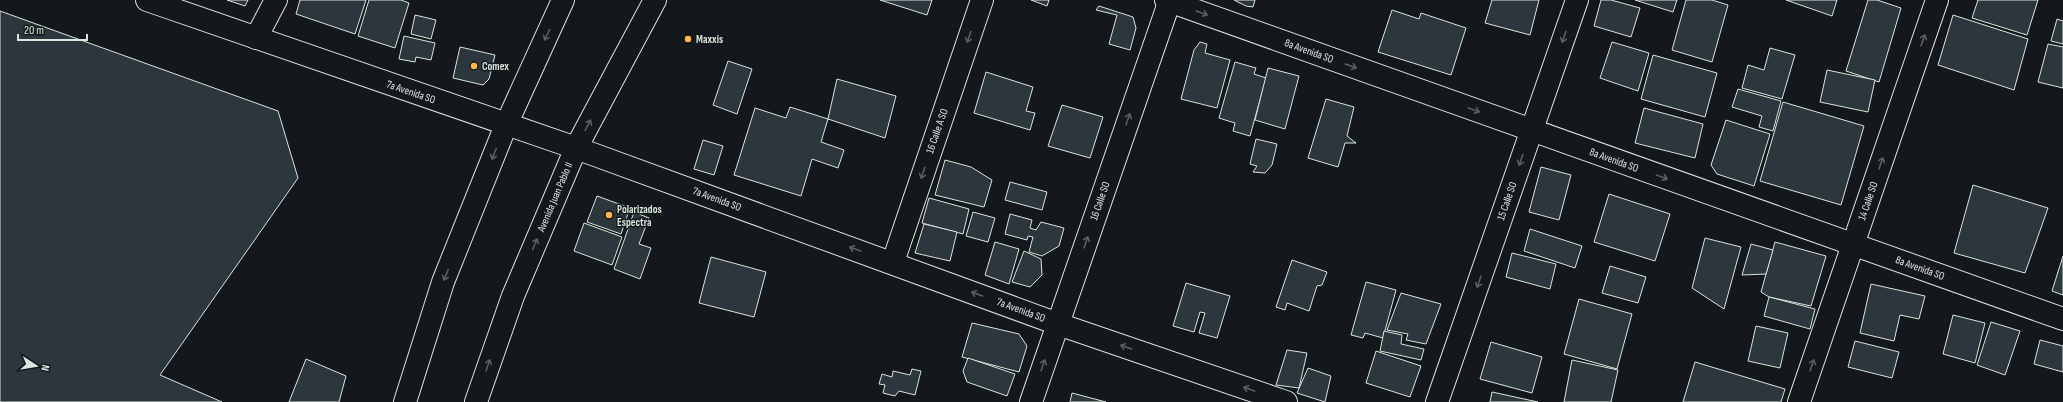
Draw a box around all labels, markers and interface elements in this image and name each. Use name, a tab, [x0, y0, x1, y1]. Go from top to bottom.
one-way arrow	[1196, 10, 1209, 17]
scale bar	[18, 16, 87, 42]
text: 20 m	[24, 23, 44, 38]
one-way arrow	[543, 29, 550, 41]
one-way arrow	[965, 30, 972, 43]
one-way arrow	[1560, 30, 1568, 42]
place label: Maxxis	[696, 33, 723, 46]
marker: Maxxis	[683, 34, 693, 44]
one-way arrow	[1920, 34, 1928, 46]
street label: 8a Avenida SO	[1283, 36, 1335, 66]
place label: Comex	[482, 60, 509, 73]
marker: Comex	[469, 61, 479, 71]
one-way arrow	[1345, 63, 1358, 70]
street label: 7a Avenida SO	[385, 78, 437, 106]
one-way arrow	[1467, 106, 1479, 114]
street label: 16 Calle A SO	[923, 107, 951, 155]
one-way arrow	[1125, 114, 1133, 126]
one-way arrow	[585, 119, 592, 131]
street label: 8a Avenida SO	[1588, 145, 1640, 175]
one-way arrow	[490, 148, 498, 160]
one-way arrow	[1517, 153, 1525, 165]
one-way arrow	[1878, 157, 1886, 169]
street label: Avenida Juan Pablo II	[534, 160, 575, 235]
one-way arrow	[919, 167, 926, 180]
one-way arrow	[1656, 173, 1668, 181]
street label: 16 Calle SO	[1087, 180, 1113, 222]
street label: 15 Calle SO	[1494, 180, 1520, 222]
street label: 14 Calle SO	[1855, 180, 1881, 222]
street label: 7a Avenida SO	[691, 184, 743, 214]
place label: Polarizados Espectra	[617, 203, 662, 229]
marker: Polarizados Espectra	[604, 210, 614, 220]
one-way arrow	[1083, 236, 1090, 249]
one-way arrow	[532, 238, 539, 250]
one-way arrow	[850, 244, 862, 252]
street label: 8a Avenida SO	[1894, 253, 1946, 283]
one-way arrow	[441, 268, 449, 280]
one-way arrow	[1474, 276, 1482, 288]
one-way arrow	[972, 289, 984, 297]
street label: 7a Avenida SO	[995, 295, 1047, 325]
one-way arrow	[1120, 343, 1133, 350]
north arrow	[16, 346, 56, 386]
one-way arrow	[1809, 359, 1816, 372]
one-way arrow	[485, 360, 493, 372]
one-way arrow	[1040, 360, 1048, 372]
text: N	[38, 364, 52, 372]
one-way arrow	[1243, 385, 1255, 393]

